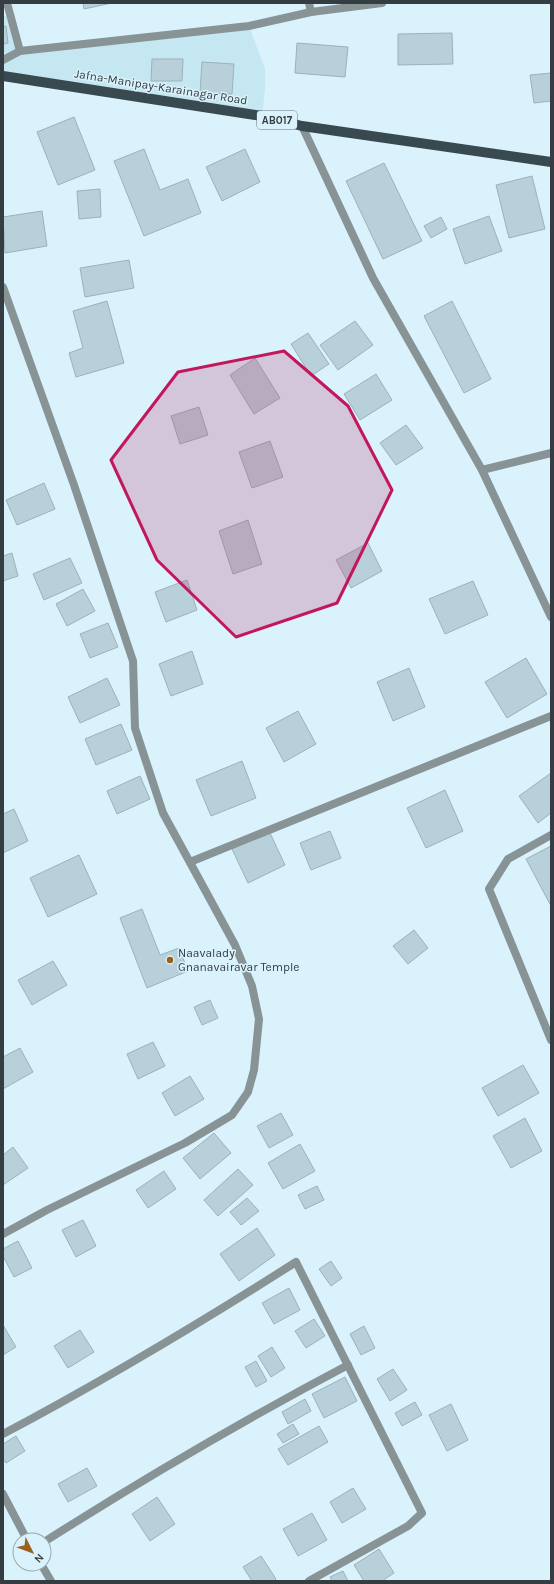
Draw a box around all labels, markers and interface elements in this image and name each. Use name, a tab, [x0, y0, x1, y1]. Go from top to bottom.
street label: Jafna-Manipay-Karainagar Road	[73, 66, 249, 108]
road number: AB017	[257, 111, 297, 129]
place label: Naavalady Gnanavairavar Temple	[178, 946, 299, 974]
marker: Naavalady Gnanavairavar Temple	[165, 955, 175, 965]
north arrow	[12, 1532, 52, 1572]
text: N	[32, 1551, 47, 1566]

